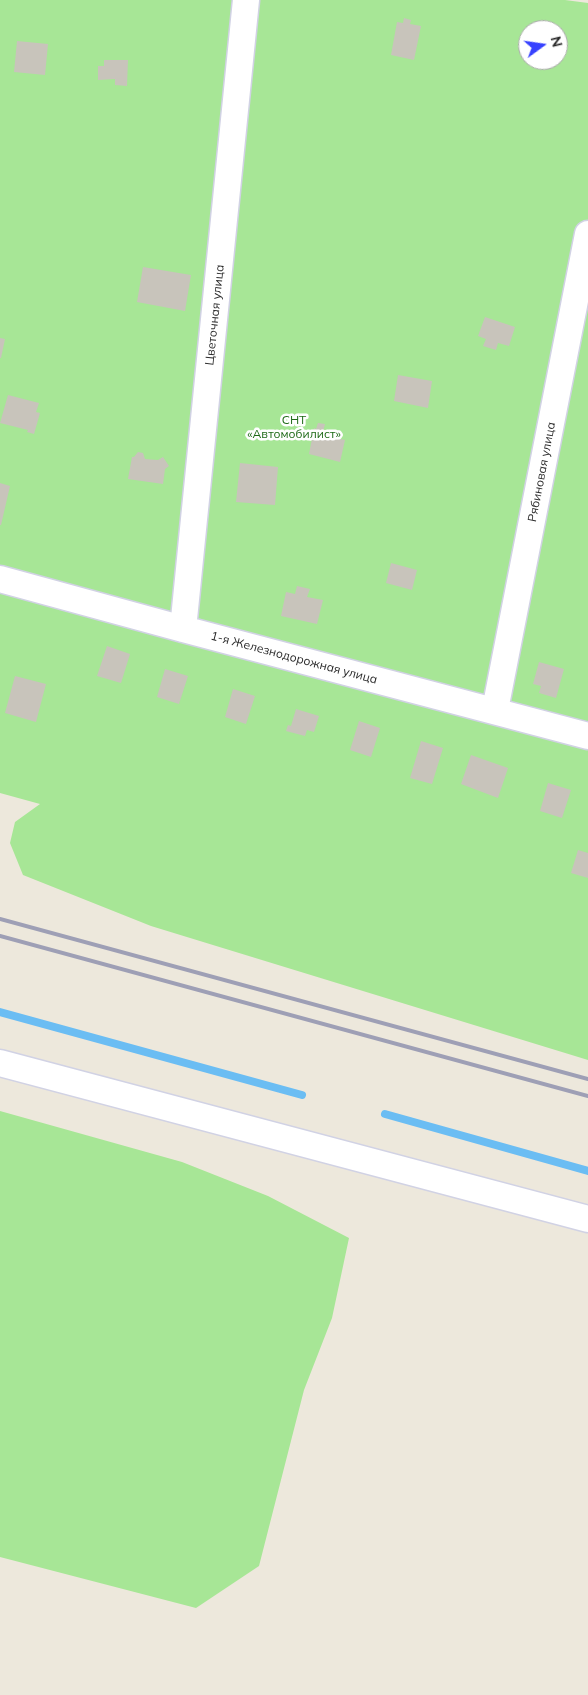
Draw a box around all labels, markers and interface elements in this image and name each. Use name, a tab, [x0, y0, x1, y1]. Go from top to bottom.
north arrow	[518, 20, 568, 70]
text: N	[547, 34, 567, 49]
street label: Цветочная улица	[203, 264, 227, 366]
park label: СНТ «Автомобилист»	[247, 413, 341, 441]
street label: Рябиновая улица	[525, 421, 559, 523]
street label: 1-я Железнодорожная улица	[209, 629, 379, 687]

